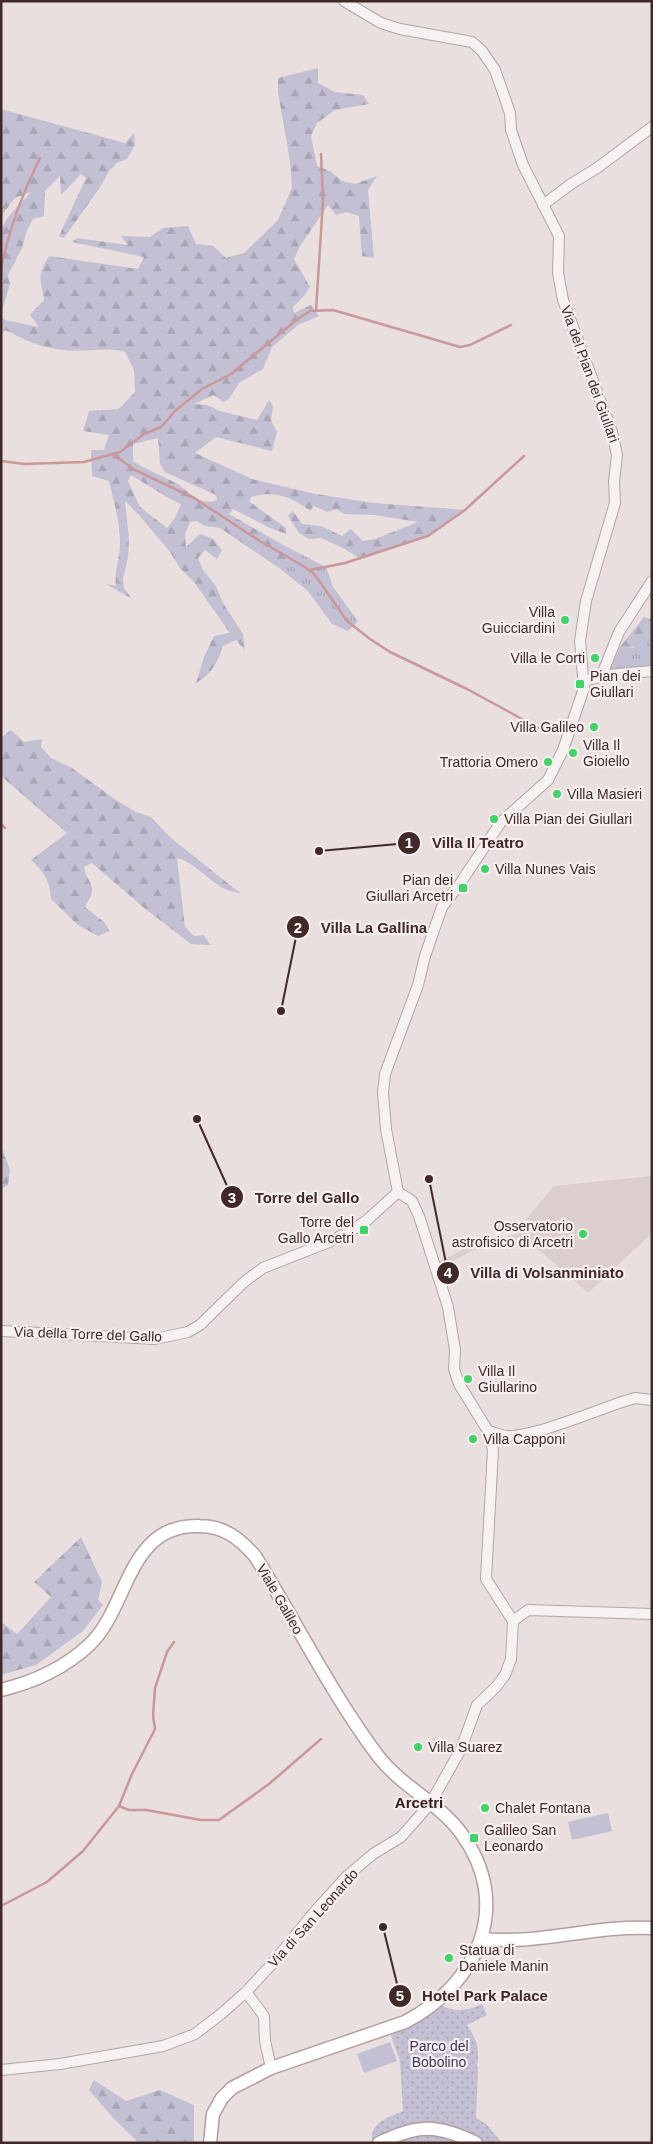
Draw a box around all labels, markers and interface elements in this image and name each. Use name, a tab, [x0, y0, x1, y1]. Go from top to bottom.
street label: Via del Pian dei Giullari	[558, 303, 622, 445]
place label: Villa Guicciardini	[482, 604, 555, 636]
marker: Villa Guicciardini	[559, 614, 571, 626]
place label: Villa le Corti	[511, 650, 585, 666]
marker: Villa le Corti	[589, 652, 601, 664]
place label: Pian dei Giullari	[590, 668, 641, 700]
marker: Pian dei Giullari	[574, 678, 586, 690]
place label: Villa Galileo	[510, 719, 584, 735]
marker: Villa Galileo	[588, 721, 600, 733]
place label: Villa Il Gioiello	[583, 737, 630, 769]
marker: Villa Il Gioiello	[567, 747, 579, 759]
place label: Trattoria Omero	[440, 754, 538, 770]
marker: Trattoria Omero	[542, 756, 554, 768]
place label: Villa Masieri	[567, 786, 642, 802]
marker: Villa Masieri	[551, 788, 563, 800]
place label: Villa Pian dei Giullari	[504, 811, 632, 827]
marker: Villa Pian dei Giullari	[488, 813, 500, 825]
callout: Villa Il Teatro	[397, 828, 534, 858]
text: 1	[405, 834, 413, 851]
text: Villa Il Teatro	[432, 834, 524, 851]
place label: Villa Nunes Vais	[495, 861, 596, 877]
marker: Villa Nunes Vais	[479, 863, 491, 875]
place label: Pian dei Giullari Arcetri	[366, 872, 453, 904]
marker: Pian dei Giullari Arcetri	[457, 882, 469, 894]
callout: Villa La Gallina	[286, 912, 437, 942]
text: 2	[294, 919, 302, 936]
text: Villa La Gallina	[321, 919, 428, 936]
callout: Torre del Gallo	[219, 1182, 369, 1212]
text: 3	[228, 1189, 236, 1206]
text: Torre del Gallo	[255, 1189, 359, 1206]
place label: Torre del Gallo Arcetri	[278, 1214, 354, 1246]
place label: Osservatorio astrofisico di Arcetri	[452, 1218, 573, 1250]
marker: Torre del Gallo Arcetri	[358, 1224, 370, 1236]
marker: Osservatorio astrofisico di Arcetri	[577, 1228, 589, 1240]
callout: Villa di Volsanminiato	[435, 1258, 634, 1288]
text: 4	[444, 1264, 453, 1281]
text: Villa di Volsanminiato	[470, 1264, 624, 1281]
street label: Via della Torre del Gallo	[14, 1323, 163, 1345]
place label: Villa Il Giullarino	[478, 1363, 537, 1395]
marker: Villa Il Giullarino	[462, 1373, 474, 1385]
place label: Villa Capponi	[483, 1431, 565, 1447]
marker: Villa Capponi	[467, 1433, 479, 1445]
street label: Viale Galileo	[253, 1561, 307, 1637]
place label: Villa Suarez	[428, 1739, 502, 1755]
marker: Villa Suarez	[412, 1741, 424, 1753]
district label: Arcetri	[395, 1794, 443, 1811]
place label: Chalet Fontana	[495, 1800, 591, 1816]
marker: Chalet Fontana	[479, 1802, 491, 1814]
place label: Galileo San Leonardo	[484, 1822, 556, 1854]
marker: Galileo San Leonardo	[468, 1832, 480, 1844]
street label: Via di San Leonardo	[265, 1865, 361, 1970]
place label: Statua di Daniele Manin	[459, 1942, 549, 1974]
marker: Statua di Daniele Manin	[443, 1952, 455, 1964]
callout: Hotel Park Palace	[388, 1981, 558, 2011]
text: 5	[396, 1987, 404, 2004]
text: Hotel Park Palace	[422, 1987, 548, 2004]
park label: Parco del Bobolino	[409, 2038, 469, 2070]

